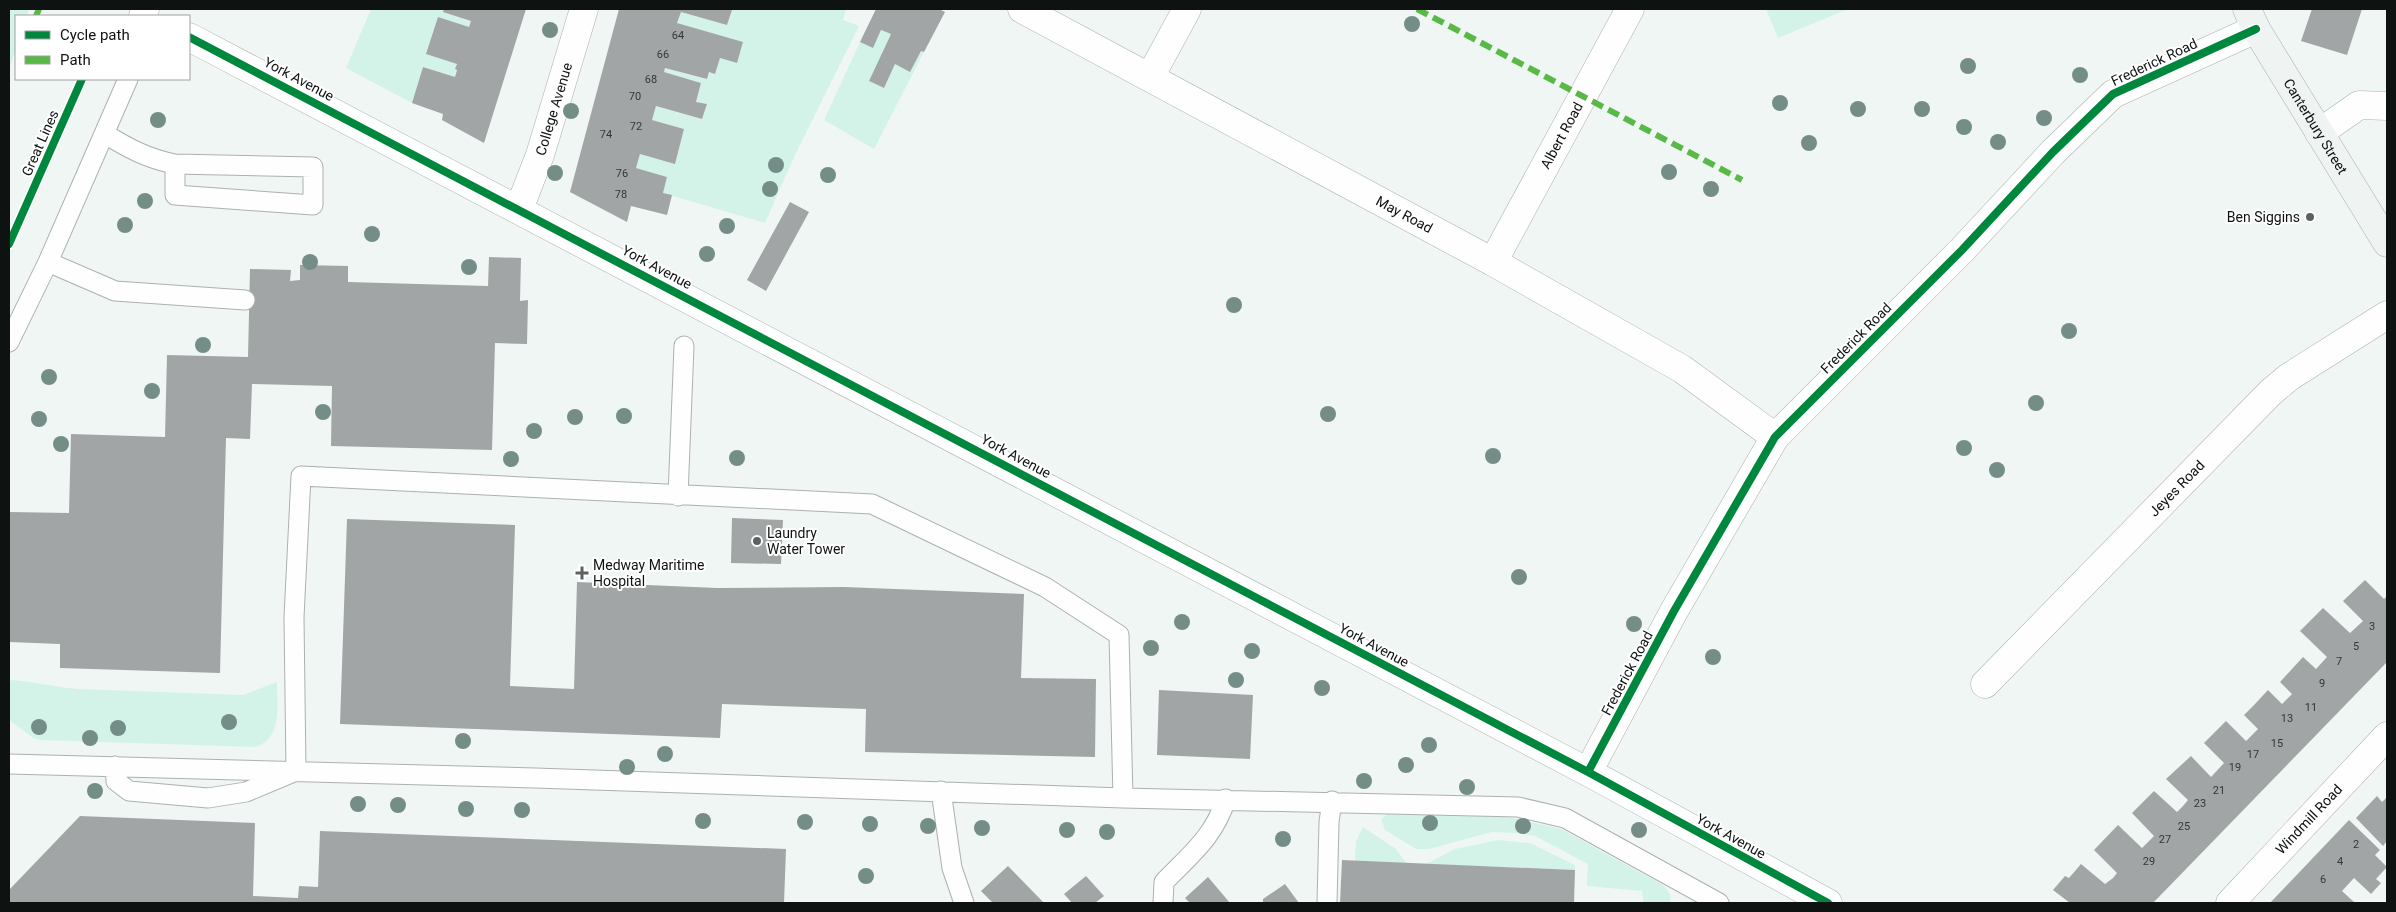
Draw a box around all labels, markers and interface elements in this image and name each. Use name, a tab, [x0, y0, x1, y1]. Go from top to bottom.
legend	[15, 15, 190, 80]
text: Cycle path	[60, 26, 130, 44]
house number: 64	[672, 29, 684, 42]
street label: Frederick Road	[2108, 35, 2200, 89]
house number: 66	[657, 48, 669, 61]
text: Path	[60, 51, 91, 69]
street label: York Avenue	[261, 54, 337, 104]
street label: College Avenue	[532, 61, 575, 157]
house number: 68	[645, 73, 657, 86]
street label: Canterbury Street	[2280, 76, 2351, 177]
house number: 70	[629, 90, 641, 103]
street label: Albert Road	[1537, 99, 1586, 171]
street label: Great Lines	[18, 108, 62, 178]
house number: 72	[630, 120, 642, 133]
house number: 74	[600, 128, 612, 141]
house number: 76	[616, 167, 628, 180]
house number: 78	[615, 188, 627, 201]
street label: May Road	[1373, 193, 1435, 236]
place label: Ben Siggins	[2227, 209, 2300, 225]
marker: Ben Siggins	[2304, 211, 2316, 223]
street label: York Avenue	[619, 242, 695, 292]
street label: Frederick Road	[1817, 299, 1895, 377]
street label: York Avenue	[978, 431, 1054, 481]
street label: Jeyes Road	[2146, 457, 2208, 520]
place label: Laundry Water Tower	[767, 525, 845, 557]
marker: Laundry Water Tower	[751, 535, 763, 547]
place label: Medway Maritime Hospital	[593, 557, 704, 589]
marker: Medway Maritime Hospital	[575, 566, 589, 580]
street label: York Avenue	[1336, 620, 1412, 670]
house number: 3	[2369, 620, 2375, 633]
street label: Frederick Road	[1598, 628, 1656, 718]
house number: 5	[2353, 640, 2359, 653]
house number: 7	[2336, 655, 2342, 668]
house number: 9	[2319, 677, 2325, 690]
house number: 11	[2305, 701, 2317, 714]
house number: 13	[2281, 712, 2293, 725]
house number: 15	[2271, 737, 2283, 750]
house number: 17	[2247, 748, 2259, 761]
house number: 19	[2229, 761, 2241, 774]
street label: Windmill Road	[2272, 781, 2345, 857]
house number: 21	[2213, 784, 2225, 797]
house number: 23	[2194, 797, 2206, 810]
street label: York Avenue	[1693, 810, 1769, 862]
house number: 25	[2178, 820, 2190, 833]
house number: 27	[2159, 833, 2171, 846]
house number: 2	[2353, 838, 2359, 851]
house number: 29	[2143, 855, 2155, 868]
house number: 4	[2337, 855, 2343, 868]
house number: 6	[2320, 873, 2326, 886]

